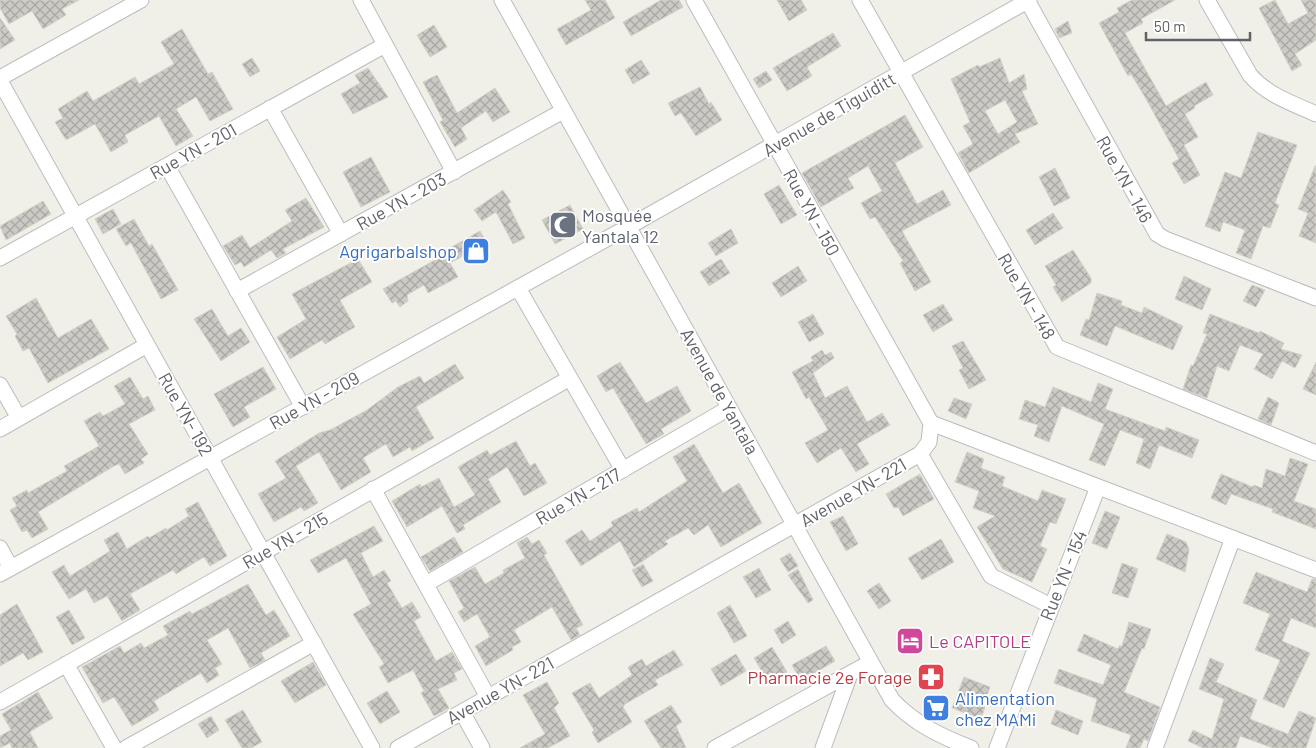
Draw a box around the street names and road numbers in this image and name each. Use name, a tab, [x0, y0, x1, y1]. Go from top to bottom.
street label: Avenue de Tiguiditt	[759, 67, 899, 161]
street label: Rue YN - 201	[146, 118, 240, 184]
street label: Rue YN - 146	[1092, 132, 1158, 226]
street label: Rue YN - 150	[779, 165, 845, 259]
street label: Rue YN - 203	[352, 167, 450, 235]
street label: Rue YN - 148	[994, 249, 1060, 343]
street label: Avenue de Yantala	[676, 324, 764, 458]
street label: Rue YN - 209	[265, 366, 363, 434]
street label: Rue YN- 192	[154, 368, 218, 460]
street label: Avenue YN- 221	[796, 453, 910, 531]
street label: Rue YN - 217	[532, 463, 625, 529]
street label: Rue YN - 215	[238, 507, 332, 573]
street label: Rue YN - 154	[1035, 526, 1091, 624]
street label: Avenue YN- 221	[443, 652, 557, 728]

